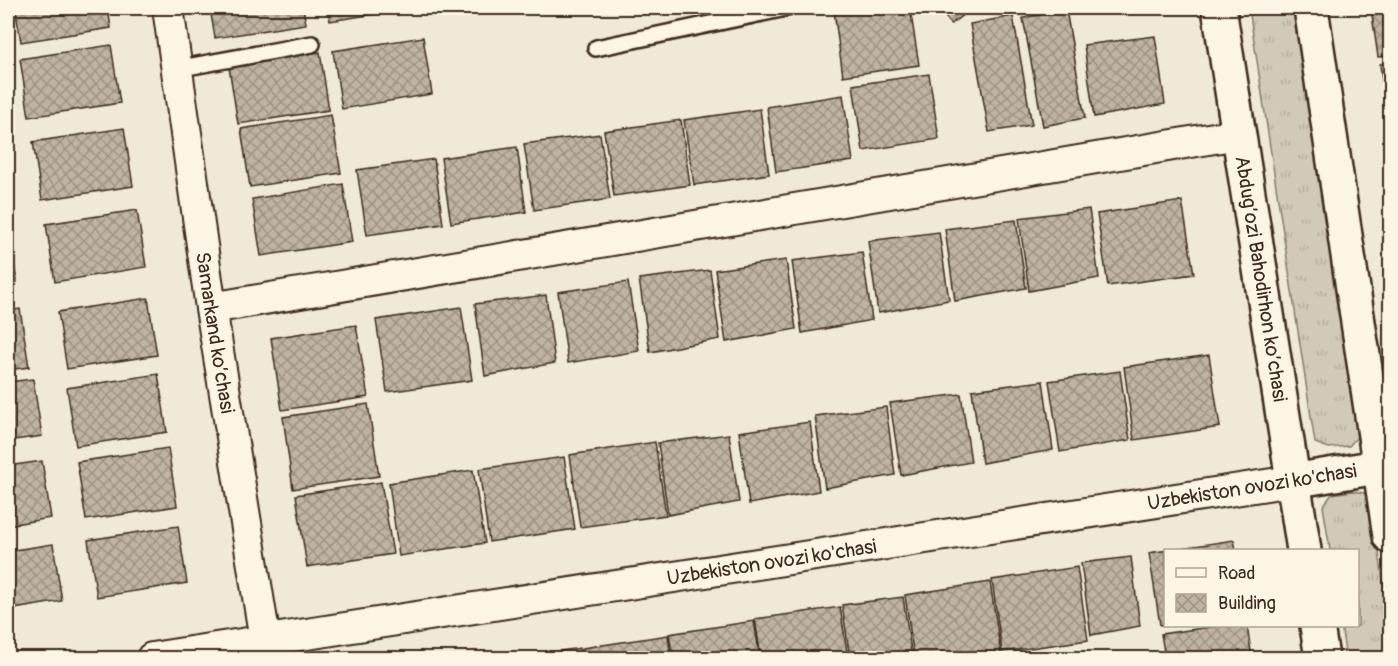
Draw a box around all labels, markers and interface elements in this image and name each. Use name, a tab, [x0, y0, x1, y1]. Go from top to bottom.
street label: Abdug’ozi Bahodirhon ko’chasi	[1230, 154, 1293, 403]
street label: Samarkand ko’chasi	[191, 250, 240, 415]
street label: Uzbekiston ovozi ko'chasi	[1146, 458, 1358, 516]
street label: Uzbekiston ovozi ko'chasi	[665, 533, 878, 590]
legend	[1164, 549, 1359, 627]
text: Road	[1218, 562, 1255, 585]
text: Building	[1218, 592, 1276, 615]

